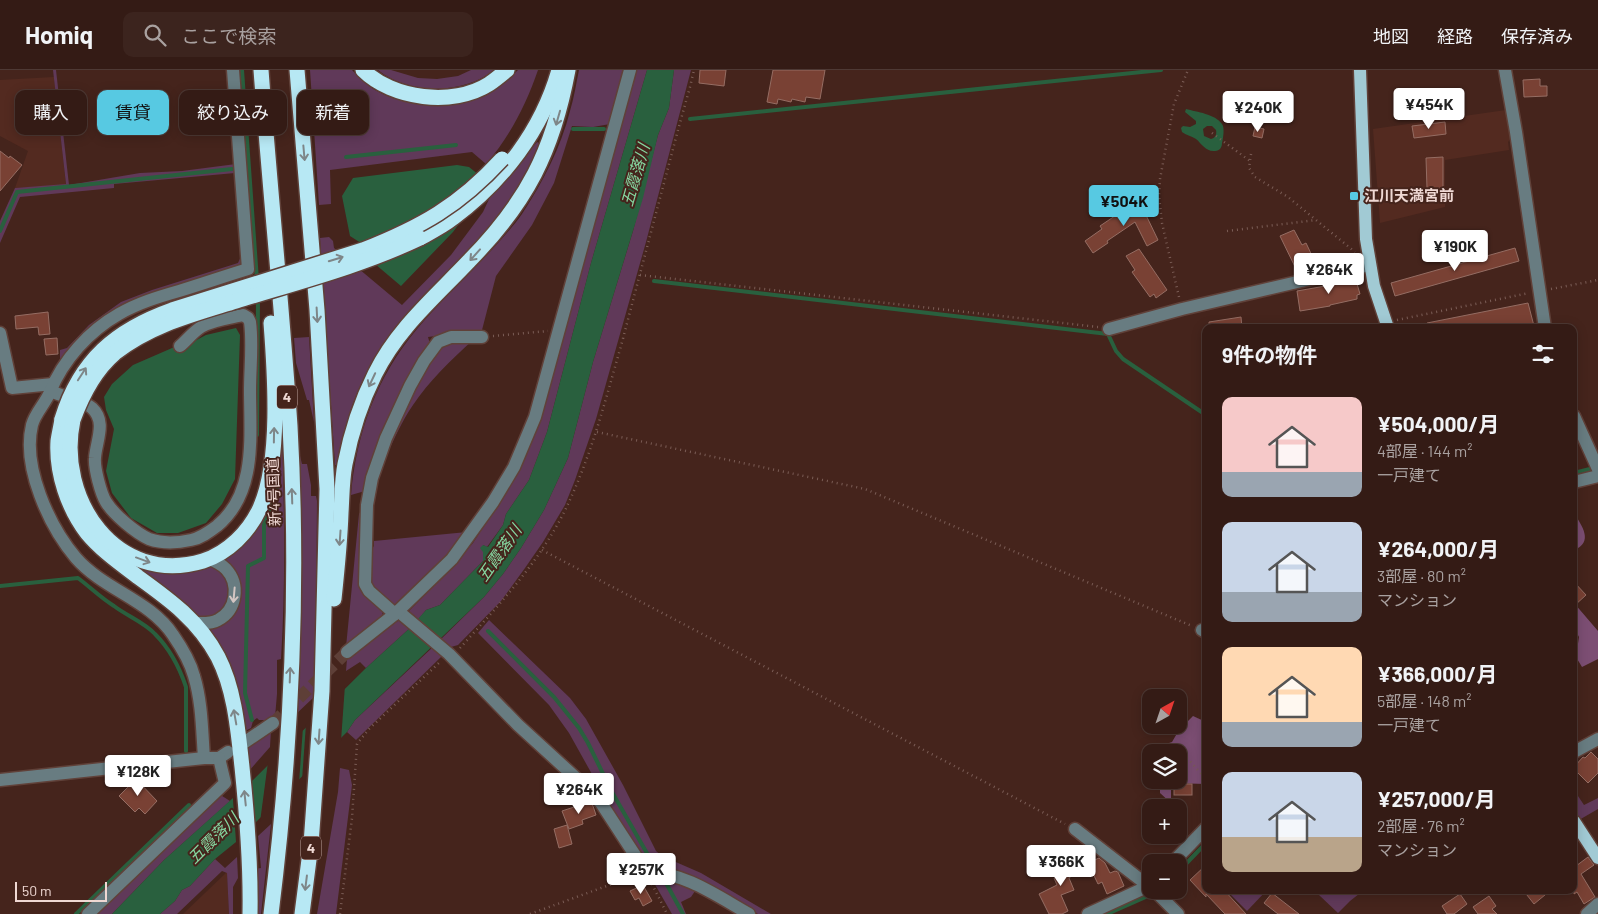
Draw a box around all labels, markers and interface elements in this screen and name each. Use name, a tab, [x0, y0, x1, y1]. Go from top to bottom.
search box	[123, 12, 473, 57]
text: Homiq	[25, 20, 93, 49]
icon: search	[141, 21, 169, 49]
text: ここで検索	[181, 24, 276, 47]
text: 地図	[1373, 25, 1409, 47]
text: 経路	[1437, 25, 1473, 47]
text: 保存済み	[1501, 25, 1573, 47]
pin: ¥454K	[1394, 88, 1464, 130]
chip: 購入	[15, 90, 87, 135]
chip: 賃貸	[97, 90, 169, 135]
chip: 絞り込み	[179, 90, 287, 135]
chip: 新着	[297, 90, 369, 135]
pin: ¥240K	[1223, 90, 1293, 133]
text: ¥454K	[1405, 94, 1453, 113]
text: ¥240K	[1234, 97, 1282, 116]
one-way arrow	[552, 109, 562, 125]
water label: 五霞落川	[617, 140, 653, 208]
one-way arrow	[299, 145, 309, 161]
pin: ¥504K	[1089, 184, 1159, 227]
place label: 江川天満宮前	[1364, 186, 1454, 204]
marker: 江川天満宮前	[1348, 190, 1360, 202]
text: ¥504K	[1100, 191, 1148, 210]
pin: ¥190K	[1420, 230, 1490, 272]
text: ¥190K	[1433, 236, 1477, 255]
one-way arrow	[469, 249, 481, 262]
pin: ¥264K	[1294, 252, 1364, 295]
one-way arrow	[328, 253, 344, 263]
text: ¥264K	[1305, 259, 1353, 278]
one-way arrow	[312, 307, 321, 323]
icon: filters	[1529, 340, 1557, 368]
text: 9件の物件	[1222, 342, 1317, 367]
one-way arrow	[77, 368, 87, 382]
one-way arrow	[367, 372, 376, 387]
road number: 4	[277, 386, 297, 408]
text: ¥504,000/月	[1377, 411, 1499, 436]
icon: home	[1262, 417, 1322, 477]
one-way arrow	[269, 428, 279, 444]
text: 4部屋 · 144 m²	[1377, 441, 1472, 460]
street label: 新4号国道	[263, 458, 283, 526]
text: 一戸建て	[1377, 465, 1441, 484]
one-way arrow	[287, 488, 296, 504]
water label: 五霞落川	[472, 519, 526, 584]
one-way arrow	[335, 529, 344, 545]
text: ¥264,000/月	[1377, 536, 1499, 561]
icon: home	[1262, 542, 1322, 602]
one-way arrow	[135, 556, 150, 565]
text: 3部屋 · 80 m²	[1377, 566, 1466, 585]
one-way arrow	[229, 587, 238, 603]
text: マンション	[1377, 590, 1457, 609]
text: ¥366,000/月	[1377, 661, 1497, 686]
icon: home	[1262, 667, 1322, 727]
one-way arrow	[286, 668, 295, 684]
north arrow	[1142, 689, 1188, 734]
map controls	[1142, 689, 1187, 899]
text: 5部屋 · 148 m²	[1377, 691, 1471, 710]
one-way arrow	[230, 710, 240, 726]
text: 一戸建て	[1377, 715, 1441, 734]
one-way arrow	[315, 729, 324, 745]
button: layers	[1142, 744, 1187, 789]
pin: ¥128K	[103, 754, 173, 797]
text: ¥128K	[116, 761, 160, 780]
pin: ¥264K	[544, 772, 614, 815]
text: ¥264K	[555, 779, 603, 798]
text: ¥257,000/月	[1377, 786, 1495, 811]
one-way arrow	[240, 790, 250, 806]
icon: home	[1262, 792, 1322, 852]
button: +	[1142, 799, 1187, 844]
water label: 五霞落川	[183, 807, 243, 867]
text: 2部屋 · 76 m²	[1377, 816, 1465, 835]
road number: 4	[301, 836, 321, 860]
text: マンション	[1377, 840, 1457, 859]
pin: ¥366K	[1026, 844, 1096, 887]
text: ¥366K	[1038, 851, 1084, 870]
pin: ¥257K	[606, 852, 676, 895]
button: −	[1142, 854, 1187, 899]
text: ¥257K	[618, 859, 664, 878]
one-way arrow	[301, 875, 311, 891]
scale bar	[15, 879, 108, 902]
text: 50 m	[22, 882, 51, 899]

